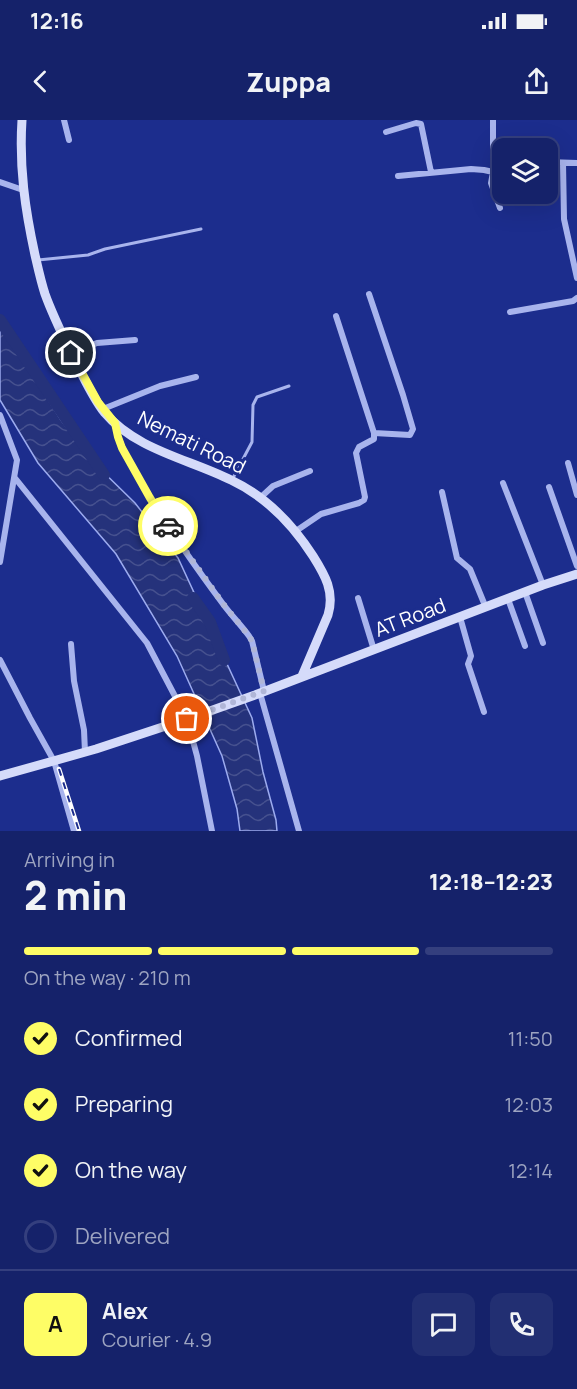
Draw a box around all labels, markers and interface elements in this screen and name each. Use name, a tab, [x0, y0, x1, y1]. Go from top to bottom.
text: 12:16	[30, 6, 84, 36]
text: Zuppa	[246, 63, 331, 100]
icon: back	[24, 65, 57, 98]
icon: share	[520, 65, 553, 98]
map controls	[492, 138, 558, 204]
button: layers	[492, 138, 558, 204]
pin	[45, 327, 96, 378]
icon: home	[54, 336, 87, 369]
street label: Nemati Road	[133, 404, 251, 480]
courier	[138, 496, 198, 556]
icon: car	[152, 510, 185, 543]
street label: AT Road	[371, 591, 449, 643]
pin	[161, 693, 212, 744]
icon: bag	[170, 702, 203, 735]
text: Arriving in	[24, 846, 115, 873]
text: 12:18–12:23	[429, 867, 553, 897]
text: 2 min	[24, 868, 127, 922]
text: On the way · 210 m	[24, 964, 191, 991]
icon: check	[24, 1022, 57, 1055]
text: Confirmed	[75, 1023, 183, 1053]
text: 11:50	[508, 1025, 553, 1052]
icon: check	[24, 1088, 57, 1121]
text: Preparing	[75, 1089, 173, 1119]
text: 12:03	[505, 1091, 553, 1118]
icon: check	[24, 1154, 57, 1187]
text: On the way	[75, 1155, 187, 1185]
text: 12:14	[508, 1157, 553, 1184]
text: Delivered	[75, 1221, 170, 1251]
button: chat	[412, 1293, 475, 1356]
button: phone	[490, 1293, 553, 1356]
text: Alex	[102, 1296, 148, 1326]
text: A	[48, 1309, 63, 1339]
text: Courier · 4.9	[102, 1326, 212, 1353]

